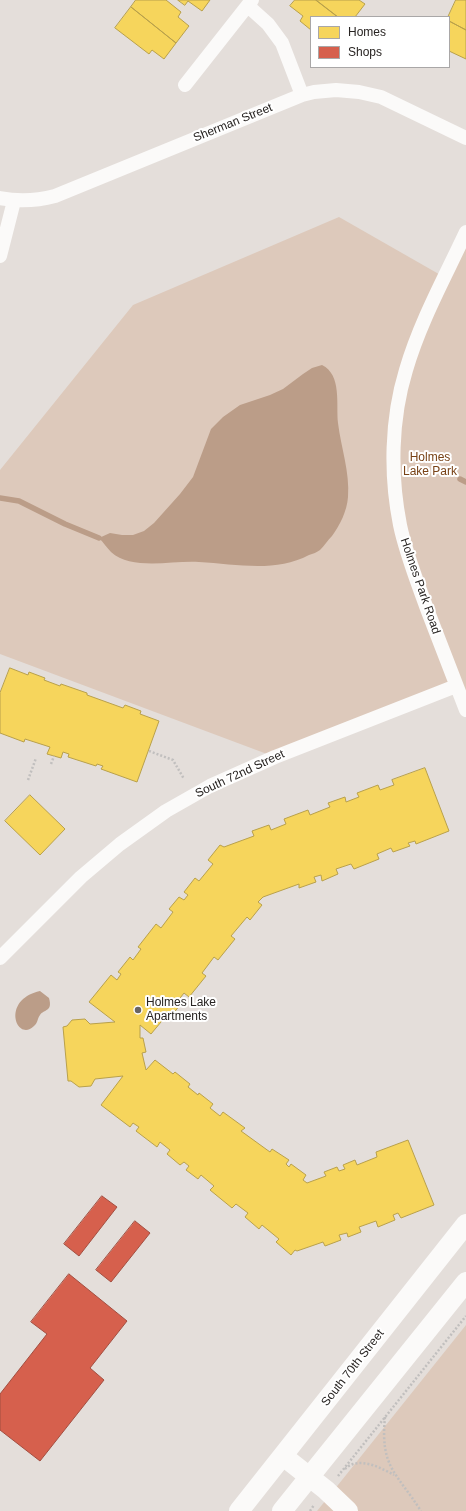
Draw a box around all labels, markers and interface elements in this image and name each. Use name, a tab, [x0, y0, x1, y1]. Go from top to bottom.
legend	[310, 16, 450, 68]
text: Homes	[348, 25, 386, 39]
text: Shops	[348, 45, 382, 59]
street label: Sherman Street	[191, 101, 275, 145]
park label: Holmes Lake Park	[403, 451, 457, 479]
street label: Holmes Park Road	[397, 536, 443, 636]
street label: South 72nd Street	[193, 747, 287, 801]
place label: Holmes Lake Apartments	[146, 996, 216, 1024]
marker: Holmes Lake Apartments	[133, 1005, 143, 1015]
street label: South 70th Street	[319, 1327, 387, 1409]

